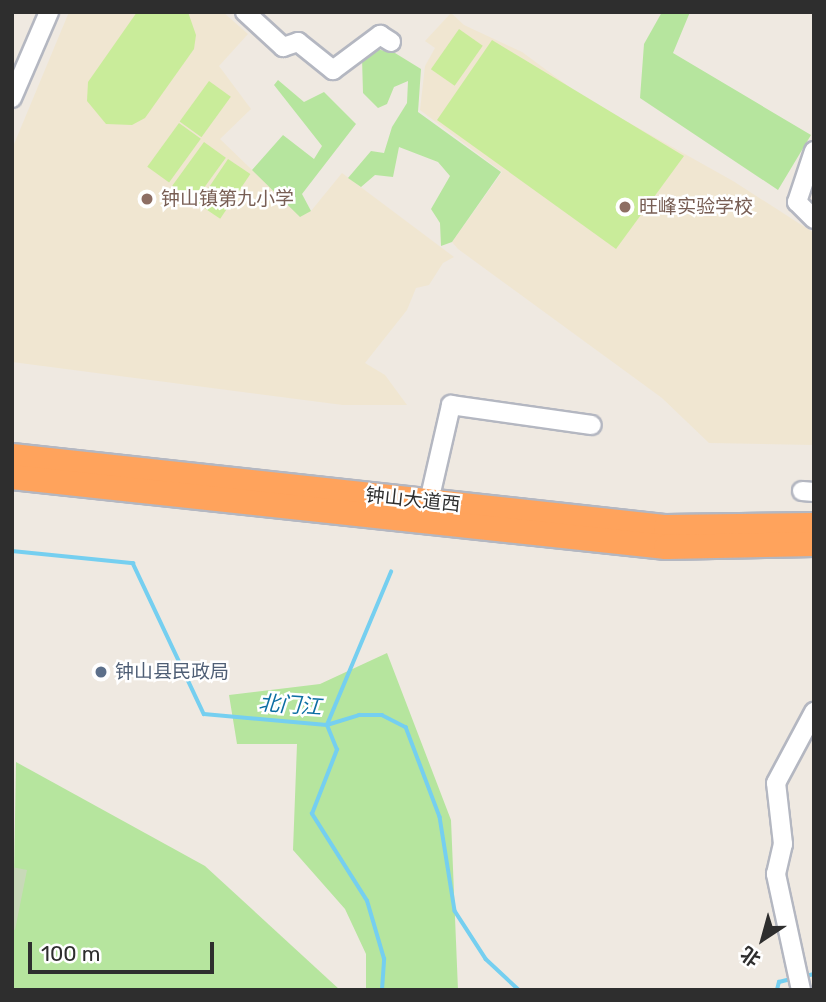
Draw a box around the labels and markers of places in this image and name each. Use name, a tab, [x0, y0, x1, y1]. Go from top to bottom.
place label: 钟山镇第九小学	[161, 188, 294, 210]
marker: 钟山镇第九小学	[139, 191, 155, 207]
place label: 旺峰实验学校	[639, 196, 753, 218]
marker: 旺峰实验学校	[617, 199, 633, 215]
place label: 钟山县民政局	[115, 661, 229, 683]
marker: 钟山县民政局	[93, 664, 109, 680]

